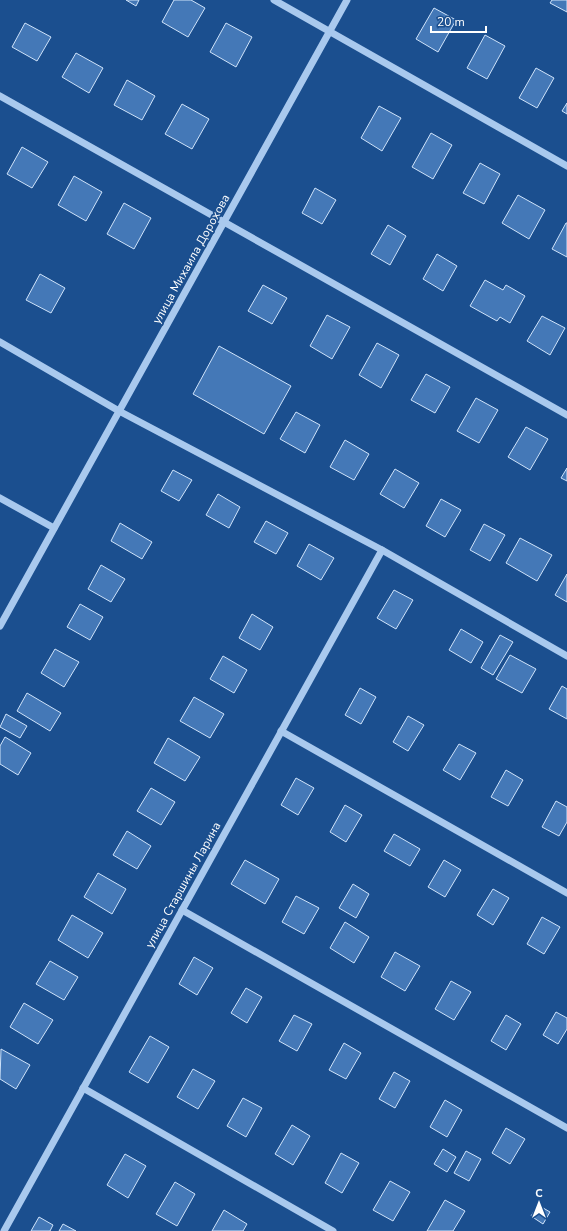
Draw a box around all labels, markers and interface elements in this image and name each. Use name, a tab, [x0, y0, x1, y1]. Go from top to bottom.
scale bar	[431, 8, 486, 34]
text: 20 m	[437, 14, 465, 30]
street label: улица Михаила Дорохова	[149, 191, 233, 327]
street label: улица Старшины Ларина	[142, 819, 224, 951]
north arrow	[519, 1183, 559, 1223]
text: С	[535, 1186, 543, 1201]

